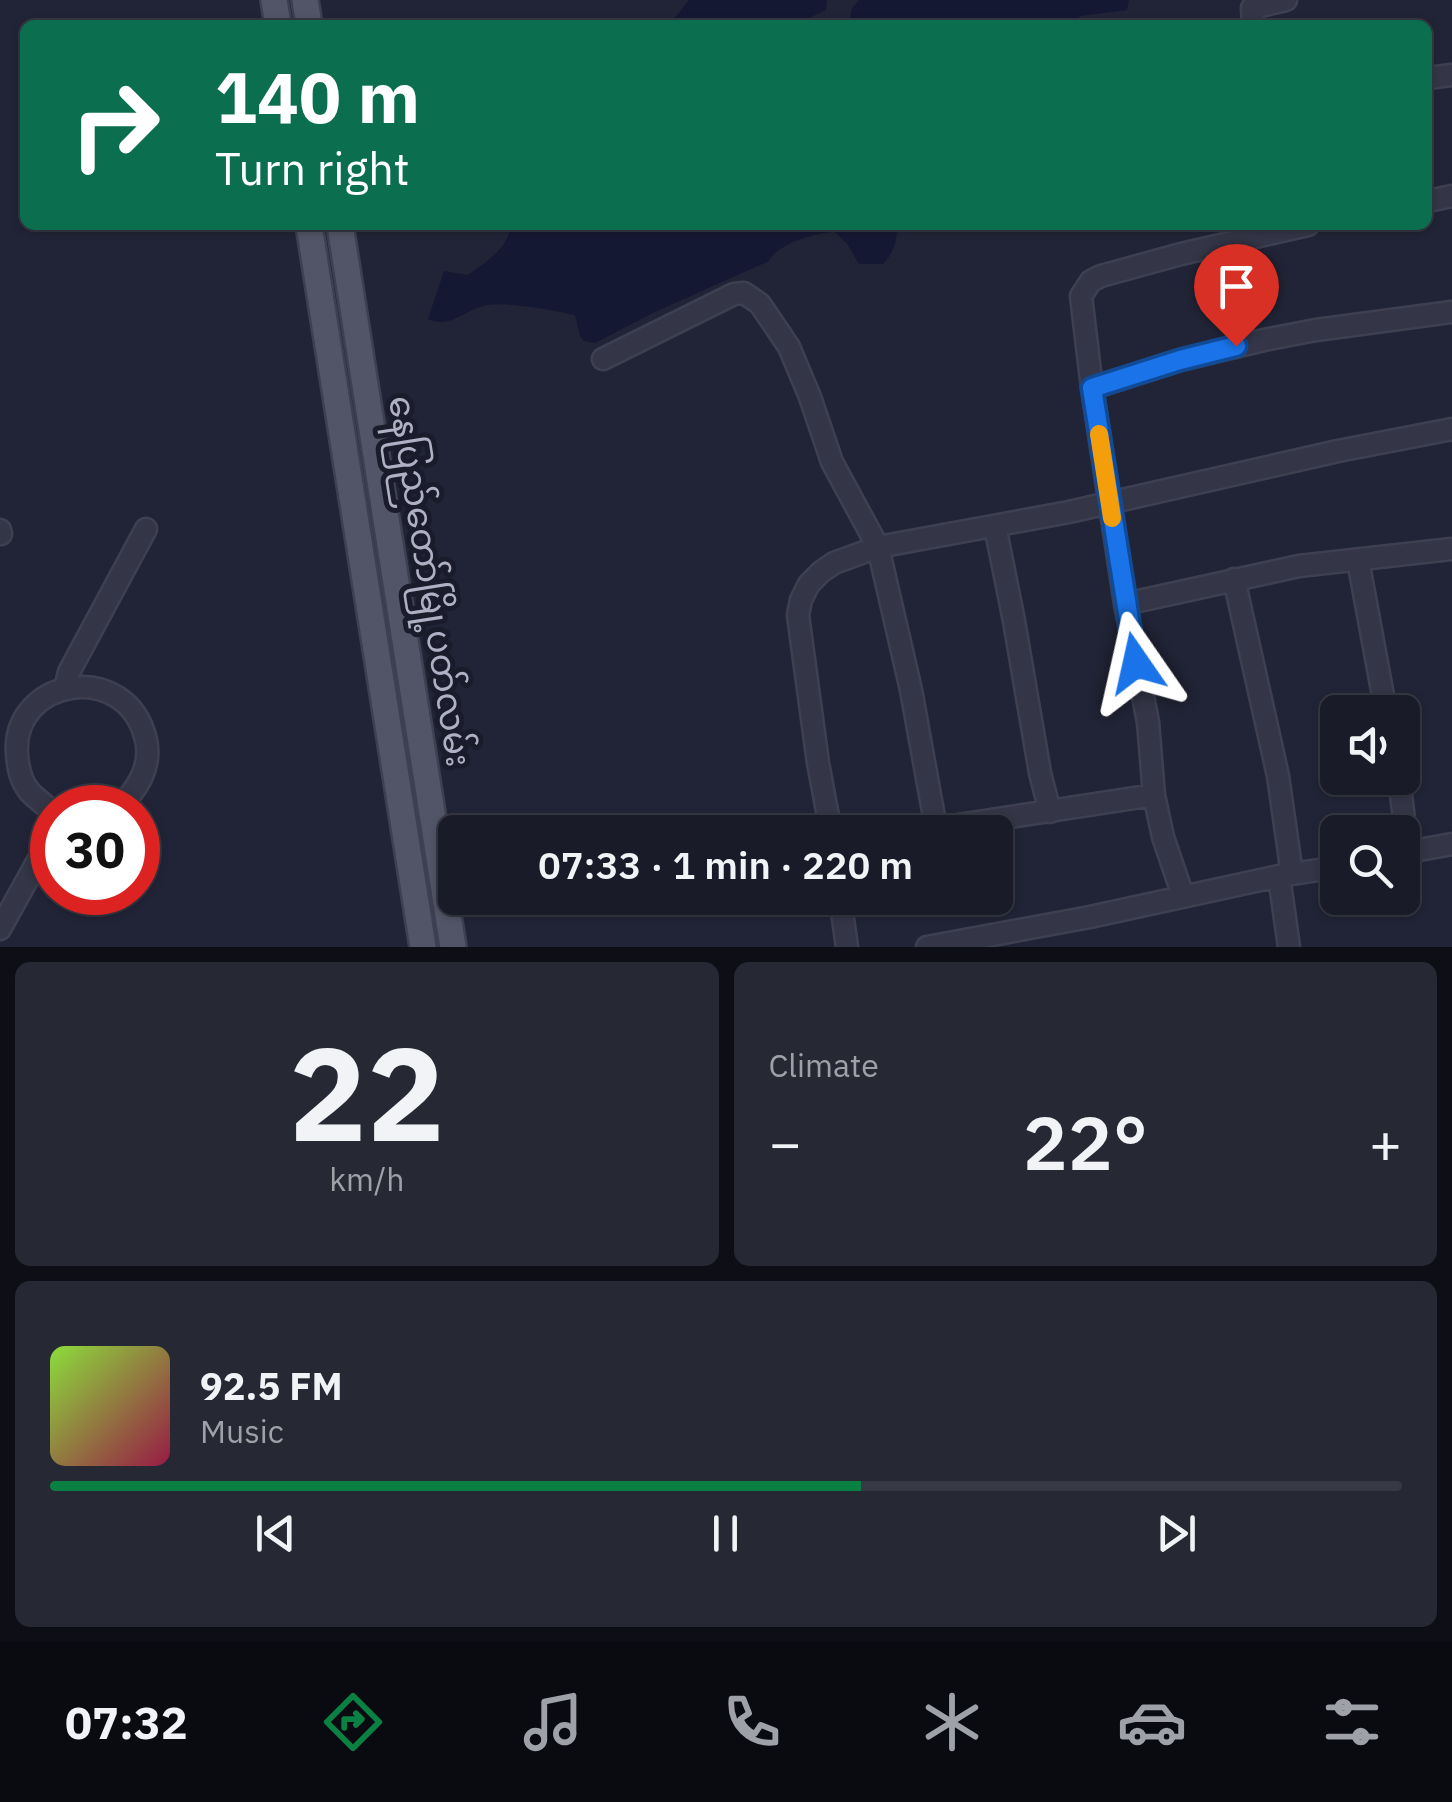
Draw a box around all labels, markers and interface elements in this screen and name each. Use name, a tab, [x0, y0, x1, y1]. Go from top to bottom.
text: 140 m	[215, 51, 420, 142]
icon: right	[50, 60, 180, 190]
text: Turn right	[215, 139, 410, 197]
pin	[1194, 244, 1279, 347]
icon: arrive	[1209, 259, 1264, 314]
street label: နေပြည်တော်မြို့ပတ်လမ်း	[373, 392, 483, 771]
position arrow	[1084, 611, 1188, 715]
map controls	[1320, 695, 1420, 915]
button: sound	[1320, 695, 1420, 795]
speed limit sign: 30	[30, 785, 160, 915]
button: search	[1320, 815, 1420, 915]
text: 07:33 · 1 min · 220 m	[538, 840, 913, 889]
text: 22	[289, 1008, 445, 1177]
text: Climate	[769, 1044, 879, 1086]
text: 22°	[1023, 1093, 1148, 1191]
text: −	[769, 1107, 802, 1178]
text: +	[1369, 1107, 1402, 1178]
text: km/h	[329, 1158, 404, 1200]
text: 92.5 FM	[200, 1361, 343, 1410]
text: Music	[200, 1410, 284, 1452]
icon: previous	[248, 1506, 303, 1561]
icon: pause	[698, 1506, 753, 1561]
icon: next	[1149, 1506, 1204, 1561]
icon: directions	[318, 1687, 388, 1757]
icon: music	[518, 1687, 588, 1757]
icon: phone	[717, 1687, 787, 1757]
icon: climate	[917, 1687, 987, 1757]
icon: car	[1117, 1687, 1187, 1757]
icon: filters	[1317, 1687, 1387, 1757]
text: 07:32	[65, 1693, 188, 1751]

